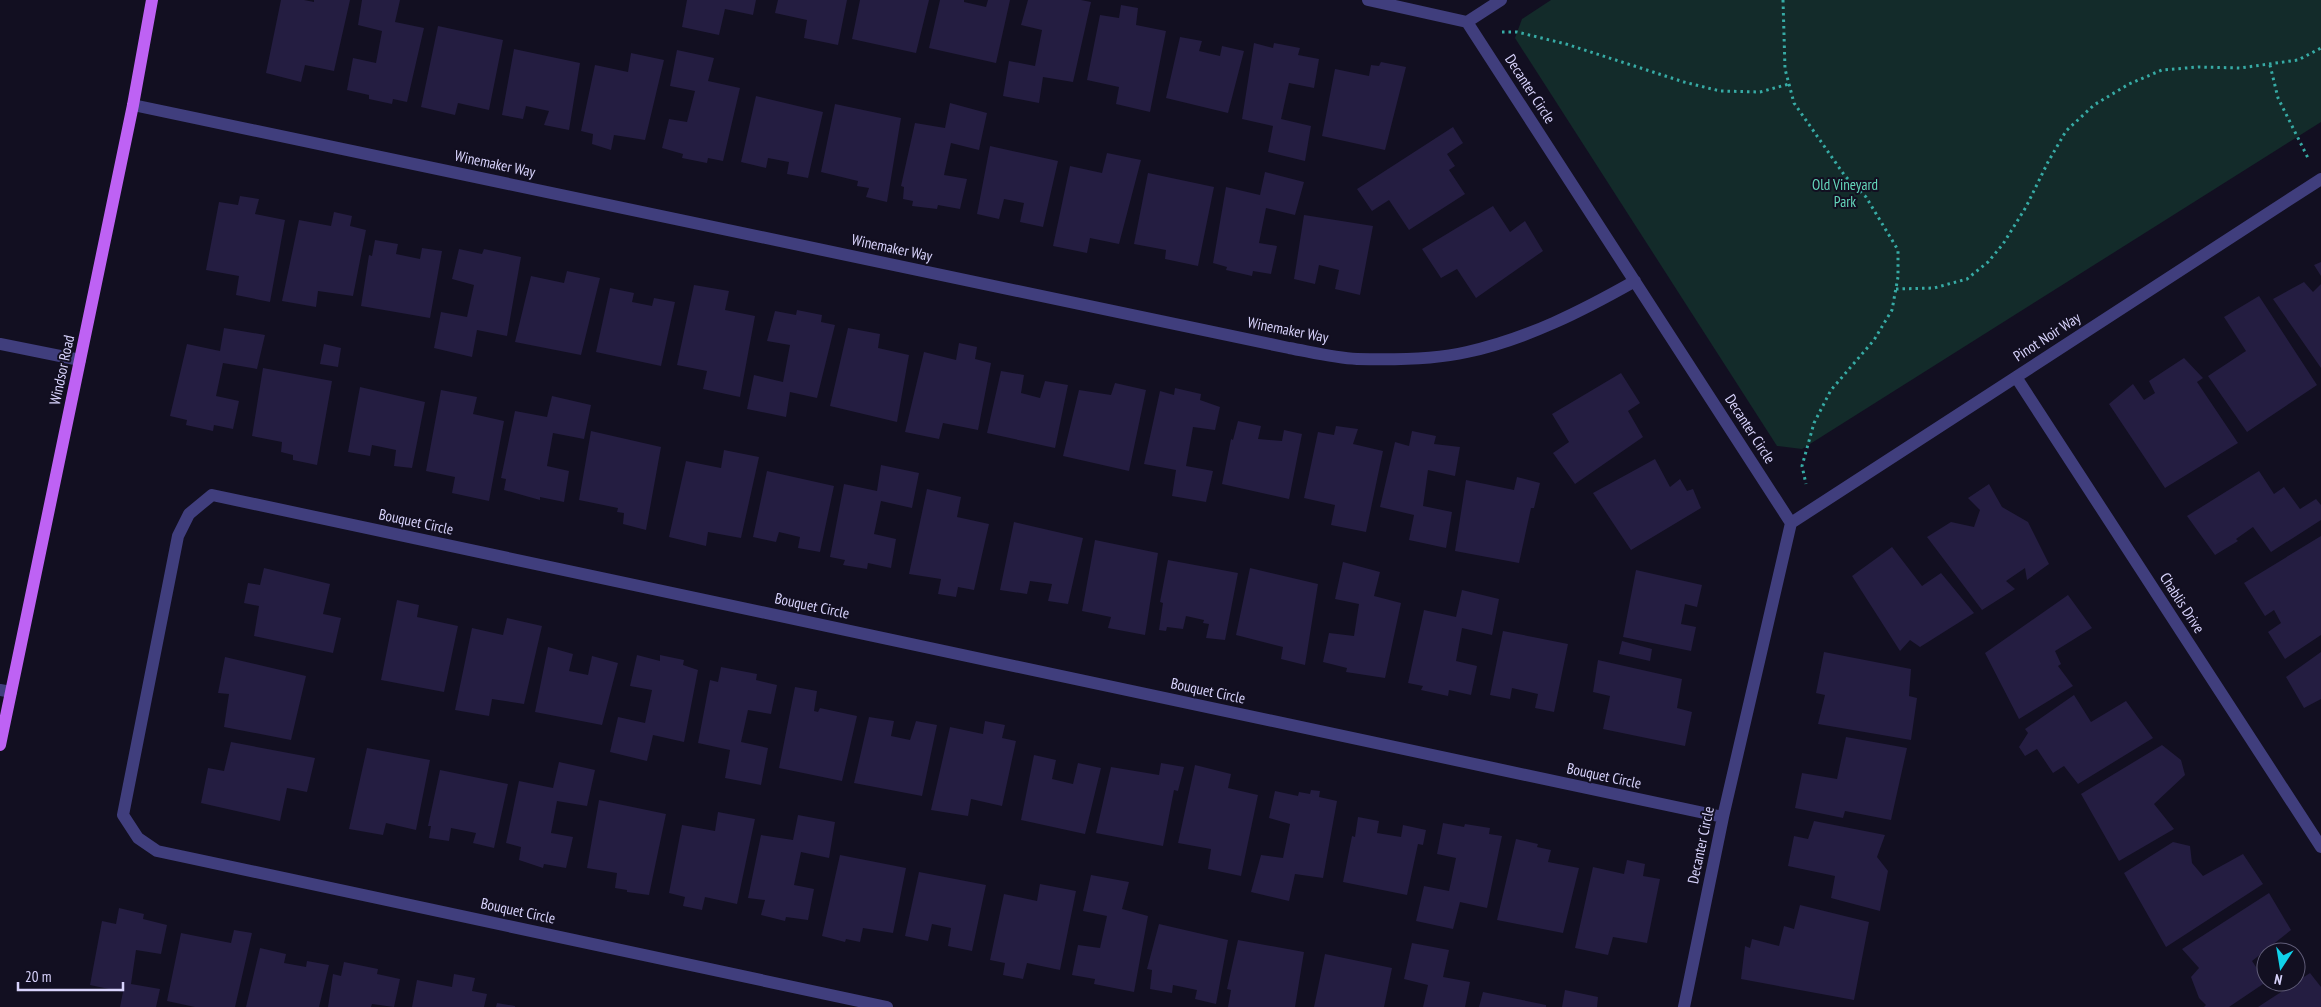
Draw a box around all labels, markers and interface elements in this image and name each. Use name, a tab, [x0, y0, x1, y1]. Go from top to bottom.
street label: Decanter Circle	[1501, 51, 1560, 127]
street label: Winemaker Way	[453, 146, 538, 181]
park label: Old Vineyard Park	[1812, 175, 1878, 211]
street label: Winemaker Way	[850, 230, 935, 265]
street label: Pinot Noir Way	[2009, 308, 2084, 365]
street label: Winemaker Way	[1246, 312, 1331, 347]
street label: Windsor Road	[45, 333, 78, 407]
street label: Decanter Circle	[1721, 391, 1780, 467]
street label: Bouquet Circle	[377, 504, 455, 539]
street label: Chablis Drive	[2156, 569, 2209, 637]
street label: Bouquet Circle	[773, 588, 851, 623]
street label: Bouquet Circle	[1169, 673, 1247, 708]
street label: Bouquet Circle	[1565, 758, 1643, 793]
street label: Decanter Circle	[1683, 804, 1718, 885]
street label: Bouquet Circle	[479, 893, 557, 928]
north arrow	[2256, 942, 2306, 992]
scale bar	[18, 960, 122, 992]
text: 20 m	[25, 967, 51, 986]
text: N	[2273, 970, 2284, 989]

